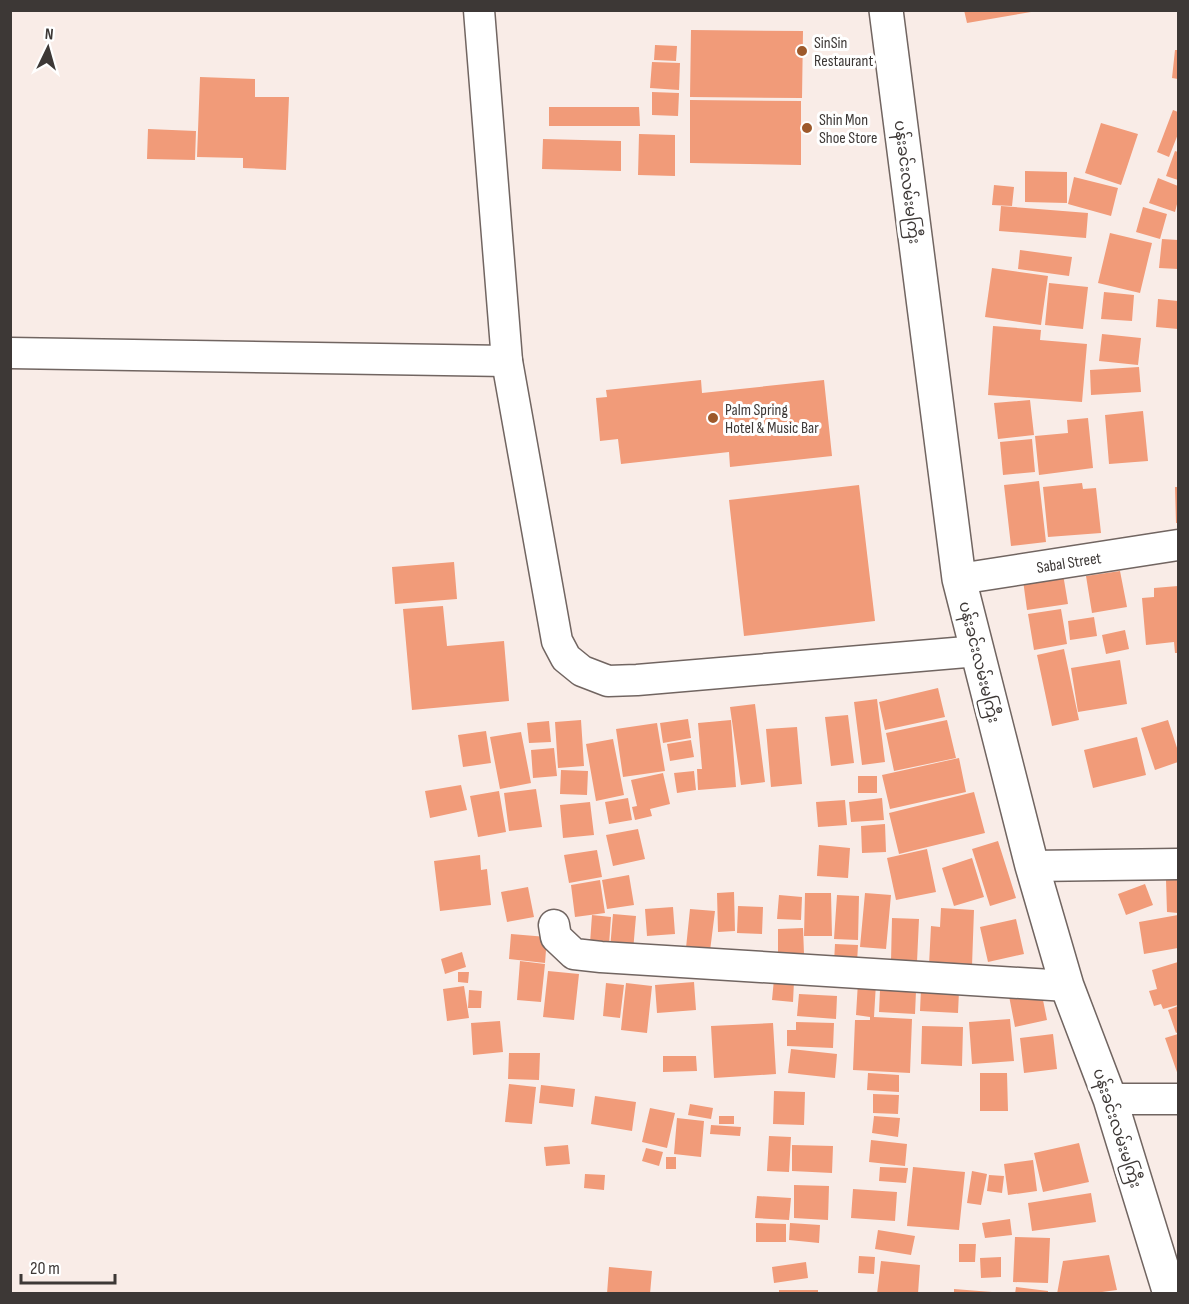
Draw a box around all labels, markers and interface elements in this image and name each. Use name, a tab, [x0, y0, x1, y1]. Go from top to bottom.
north arrow	[18, 18, 78, 78]
text: N	[44, 25, 54, 44]
place label: SinSin Restaurant	[814, 34, 873, 71]
marker: SinSin Restaurant	[795, 44, 809, 58]
place label: Shin Mon Shoe Store	[819, 111, 877, 148]
street label: ပန်းခင်းလမ်းမကြီး	[887, 119, 927, 246]
marker: Shin Mon Shoe Store	[800, 121, 814, 135]
place label: Palm Spring Hotel & Music Bar	[725, 401, 819, 438]
marker: Palm Spring Hotel & Music Bar	[706, 411, 720, 425]
street label: Sabal Street	[1035, 549, 1103, 578]
street label: ပန်းခင်းလမ်းမကြီး	[951, 599, 1006, 726]
street label: ပန်းခင်းလမ်းမကြီး	[1085, 1065, 1148, 1192]
scale bar	[21, 1247, 116, 1285]
text: 20 m	[30, 1258, 60, 1279]

